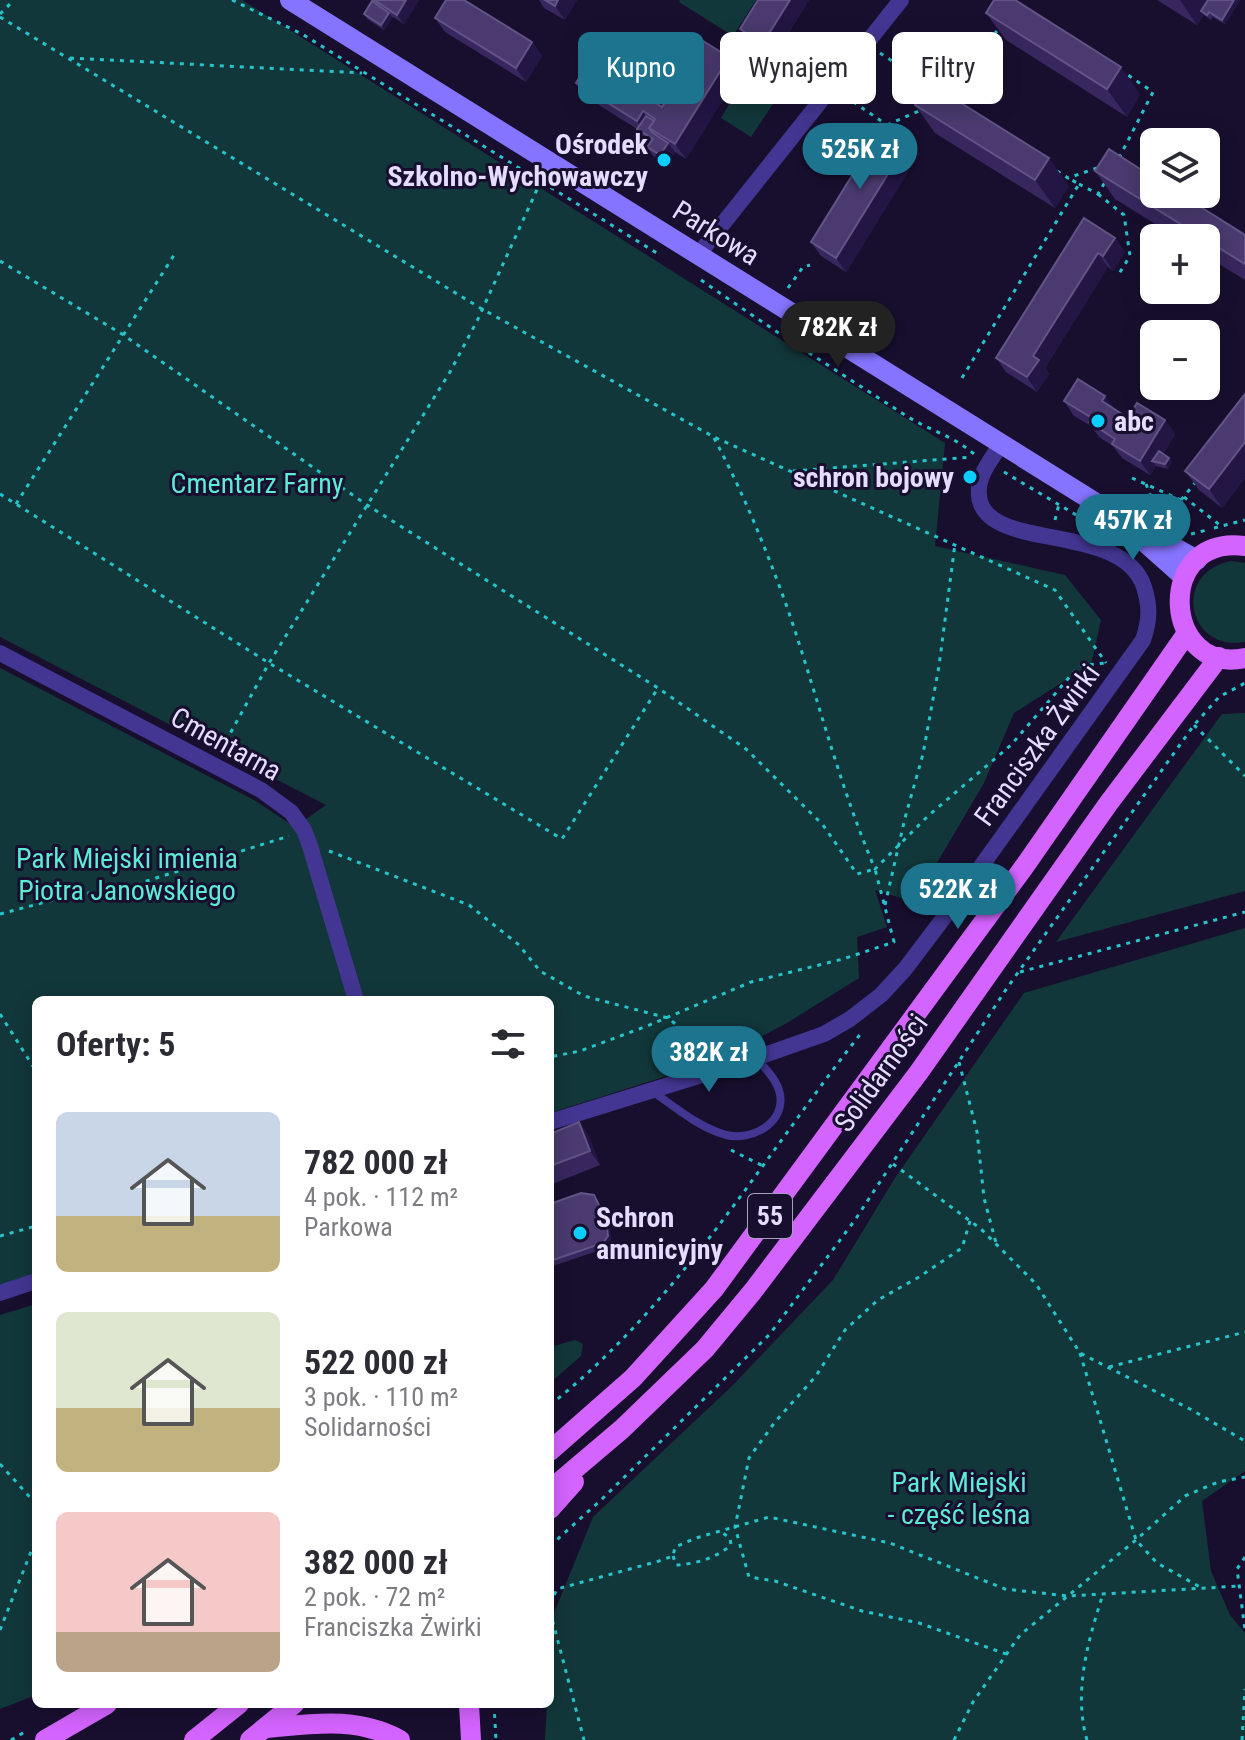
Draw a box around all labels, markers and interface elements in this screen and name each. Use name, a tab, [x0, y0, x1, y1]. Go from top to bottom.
chip: Kupno	[578, 32, 704, 104]
chip: Wynajem	[720, 32, 876, 104]
chip: Filtry	[892, 32, 1003, 104]
pin: 525K zł	[786, 123, 934, 191]
place label: Ośrodek Szkolno-Wychowawczy	[388, 128, 649, 193]
map controls	[1140, 128, 1220, 400]
button: layers	[1140, 128, 1220, 208]
text: 525K zł	[821, 134, 899, 164]
marker: Ośrodek Szkolno-Wychowawczy	[655, 151, 673, 169]
street label: Parkowa	[667, 194, 765, 272]
button: +	[1140, 224, 1220, 304]
pin: 782K zł	[764, 301, 912, 369]
text: 782K zł	[799, 312, 877, 342]
button: −	[1140, 320, 1220, 400]
place label: abc	[1114, 405, 1154, 438]
marker: abc	[1089, 412, 1107, 430]
place label: schron bojowy	[793, 461, 955, 494]
park label: Cmentarz Farny	[171, 467, 344, 500]
marker: schron bojowy	[961, 468, 979, 486]
pin: 457K zł	[1059, 494, 1207, 562]
text: 457K zł	[1094, 505, 1172, 535]
street label: Franciszka Żwirki	[967, 658, 1107, 832]
street label: Cmentarna	[165, 700, 287, 788]
park label: Park Miejski imienia Piotra Janowskiego	[16, 842, 238, 907]
pin: 522K zł	[884, 863, 1032, 931]
text: 522K zł	[919, 874, 997, 904]
street label: Solidarności	[827, 1008, 935, 1138]
icon: filters	[486, 1022, 530, 1066]
text: Oferty: 5	[56, 1024, 176, 1064]
pin: 382K zł	[635, 1026, 783, 1094]
text: 382K zł	[670, 1037, 748, 1067]
text: 782 000 zł	[304, 1142, 448, 1182]
icon: home	[120, 1144, 216, 1240]
text: 4 pok. · 112 m²	[304, 1182, 458, 1212]
road number: 55	[748, 1194, 792, 1238]
place label: Schron amunicyjny	[596, 1201, 724, 1266]
text: Parkowa	[304, 1212, 393, 1242]
marker: Schron amunicyjny	[571, 1224, 589, 1242]
text: 522 000 zł	[304, 1342, 448, 1382]
icon: home	[120, 1344, 216, 1440]
text: 3 pok. · 110 m²	[304, 1382, 458, 1412]
text: Solidarności	[304, 1412, 431, 1442]
park label: Park Miejski - część leśna	[888, 1466, 1030, 1531]
text: 382 000 zł	[304, 1542, 448, 1582]
icon: home	[120, 1544, 216, 1640]
text: 2 pok. · 72 m²	[304, 1582, 445, 1612]
text: Franciszka Żwirki	[304, 1612, 482, 1642]

